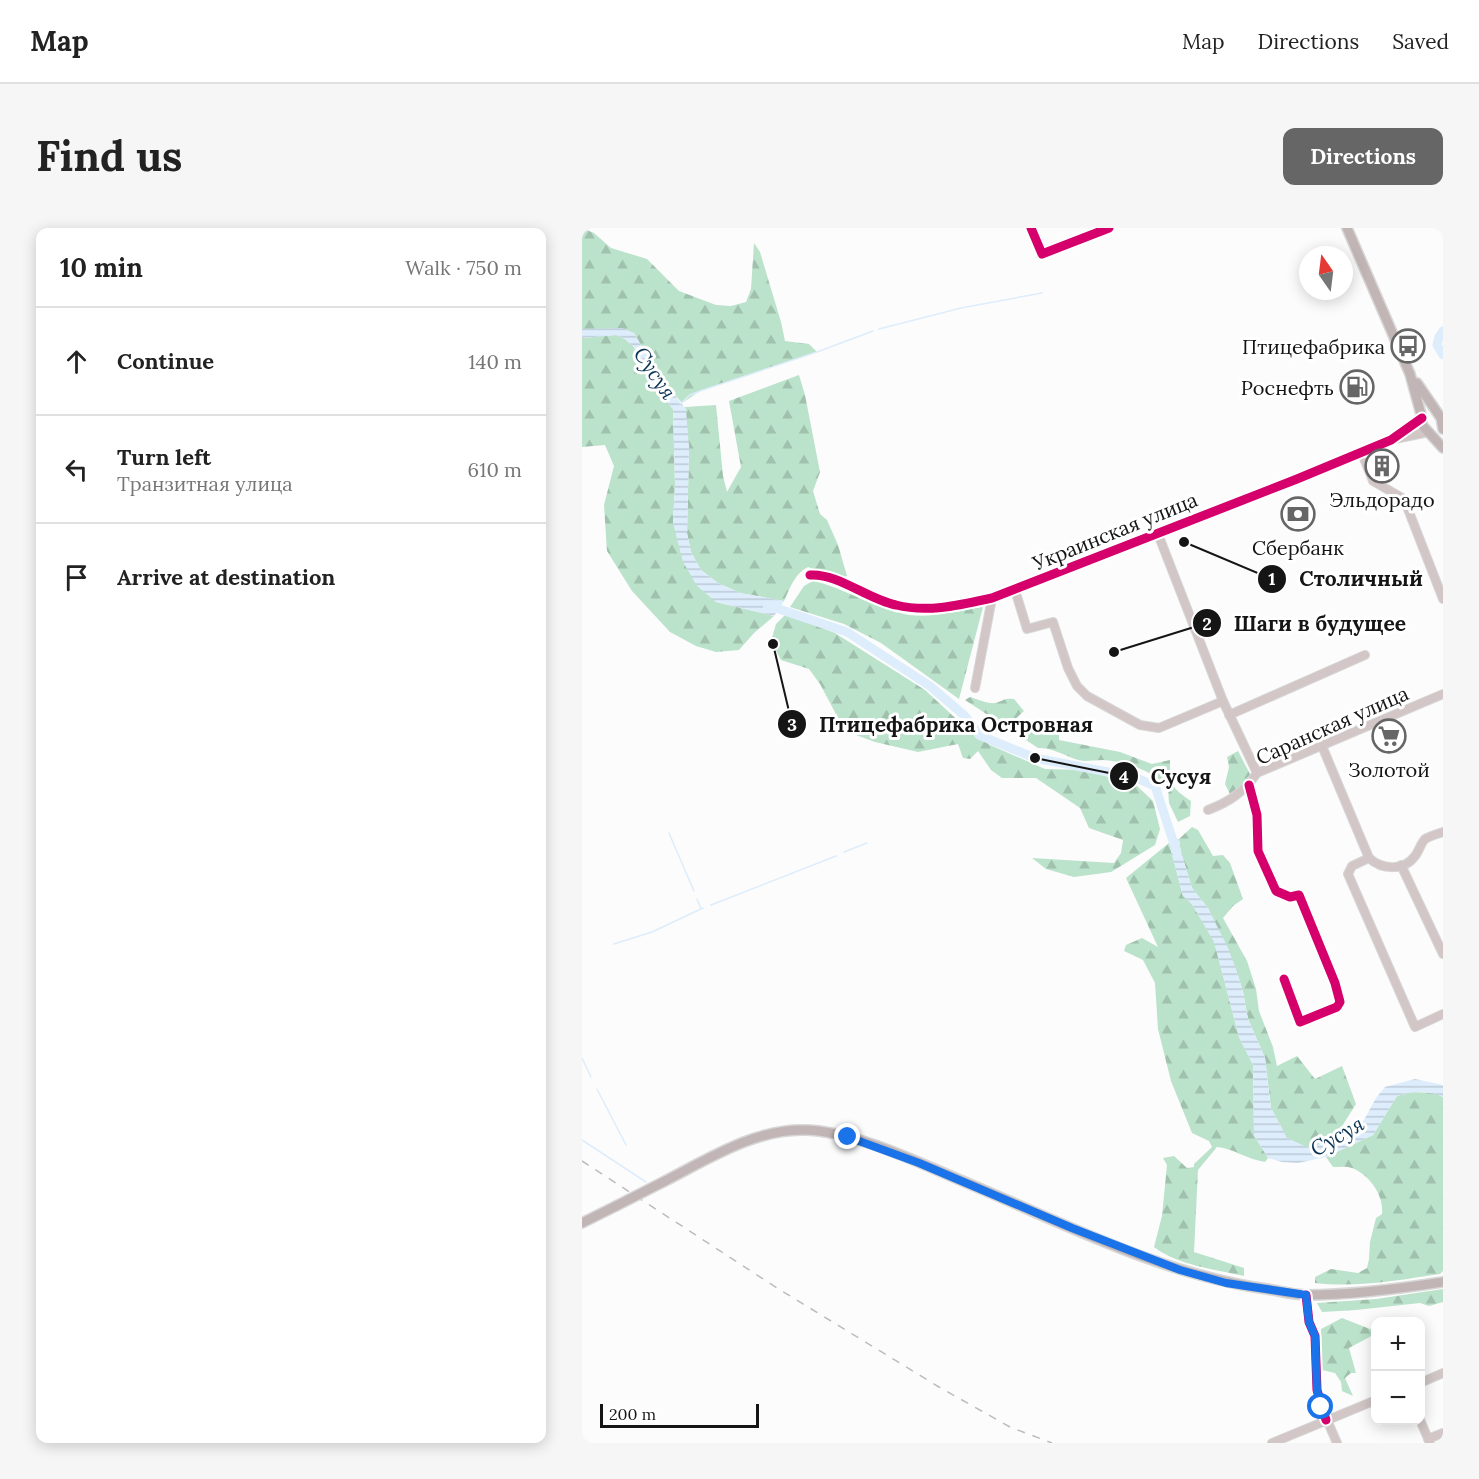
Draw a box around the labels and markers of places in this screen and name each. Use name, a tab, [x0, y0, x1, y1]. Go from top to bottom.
bus stop icon: Птицефабрика	[1390, 328, 1426, 364]
place label: Птицефабрика	[1242, 334, 1385, 359]
fuel station icon: Роснефть	[1339, 369, 1375, 405]
place label: Роснефть	[1241, 375, 1334, 400]
building icon: Эльдорадо	[1364, 448, 1400, 484]
place label: Эльдорадо	[1329, 487, 1435, 512]
bank icon: Сбербанк	[1280, 496, 1316, 532]
place label: Сбербанк	[1252, 535, 1344, 560]
callout: Столичный	[1257, 559, 1435, 598]
callout: Шаги в будущее	[1192, 604, 1418, 643]
callout: Птицефабрика Островная	[777, 705, 1106, 744]
supermarket icon: Золотой	[1371, 718, 1407, 754]
callout: Сусуя	[1109, 757, 1224, 796]
place label: Золотой	[1348, 757, 1430, 782]

